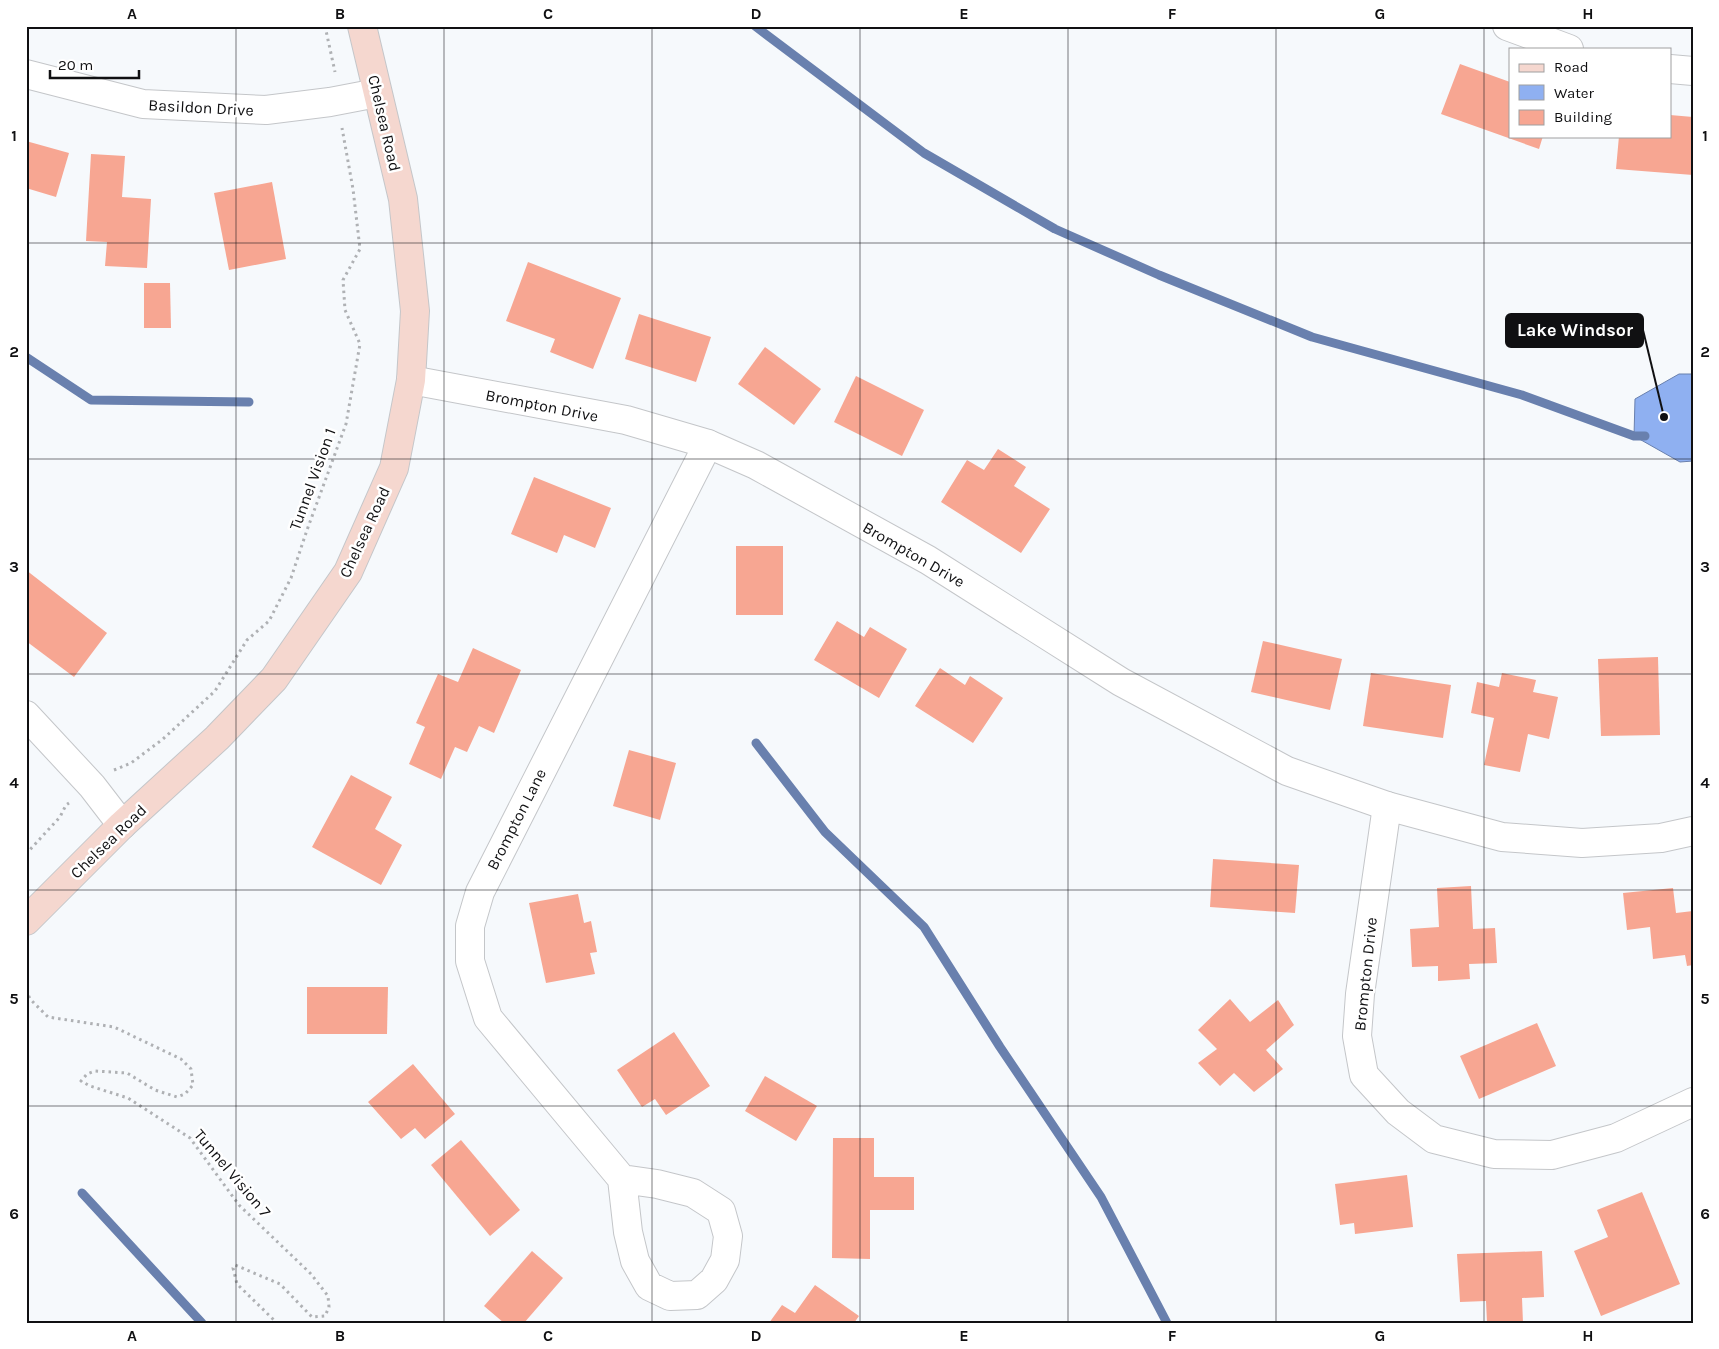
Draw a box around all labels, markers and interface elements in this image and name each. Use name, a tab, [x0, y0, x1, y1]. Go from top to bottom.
text: A	[127, 4, 137, 23]
text: B	[335, 4, 345, 23]
text: C	[543, 4, 553, 23]
text: D	[751, 4, 762, 23]
text: E	[959, 4, 969, 23]
text: F	[1168, 4, 1177, 23]
text: G	[1375, 4, 1385, 23]
text: H	[1582, 4, 1594, 23]
scale bar	[50, 48, 139, 80]
legend	[1509, 48, 1672, 138]
text: 20 m	[58, 56, 93, 74]
text: Road	[1554, 58, 1589, 76]
street label: Chelsea Road	[364, 73, 405, 173]
text: Water	[1554, 84, 1595, 102]
street label: Basildon Drive	[148, 95, 254, 120]
text: Building	[1554, 108, 1612, 126]
text: 1	[11, 126, 17, 145]
text: 1	[1702, 126, 1708, 145]
callout: Lake Windsor	[1506, 314, 1643, 347]
text: Lake Windsor	[1517, 319, 1633, 341]
text: 2	[9, 342, 19, 361]
text: 2	[1700, 342, 1710, 361]
street label: Brompton Drive	[484, 385, 600, 426]
street label: Tunnel Vision 1	[285, 426, 340, 533]
street label: Chelsea Road	[335, 484, 394, 581]
street label: Brompton Drive	[859, 518, 968, 591]
text: 3	[9, 557, 19, 576]
text: 3	[1700, 557, 1710, 576]
street label: Brompton Lane	[483, 765, 550, 873]
text: 4	[9, 773, 19, 792]
text: 4	[1700, 773, 1710, 792]
street label: Chelsea Road	[66, 800, 150, 882]
street label: Brompton Drive	[1350, 916, 1381, 1032]
text: 5	[9, 989, 19, 1008]
text: 5	[1700, 989, 1710, 1008]
street label: Tunnel Vision 7	[190, 1125, 275, 1222]
text: 6	[9, 1204, 19, 1223]
text: 6	[1700, 1204, 1710, 1223]
text: A	[127, 1326, 137, 1345]
text: B	[335, 1326, 345, 1345]
text: C	[543, 1326, 553, 1345]
text: D	[751, 1326, 762, 1345]
text: E	[959, 1326, 969, 1345]
text: F	[1168, 1326, 1177, 1345]
text: G	[1375, 1326, 1385, 1345]
text: H	[1582, 1326, 1594, 1345]

